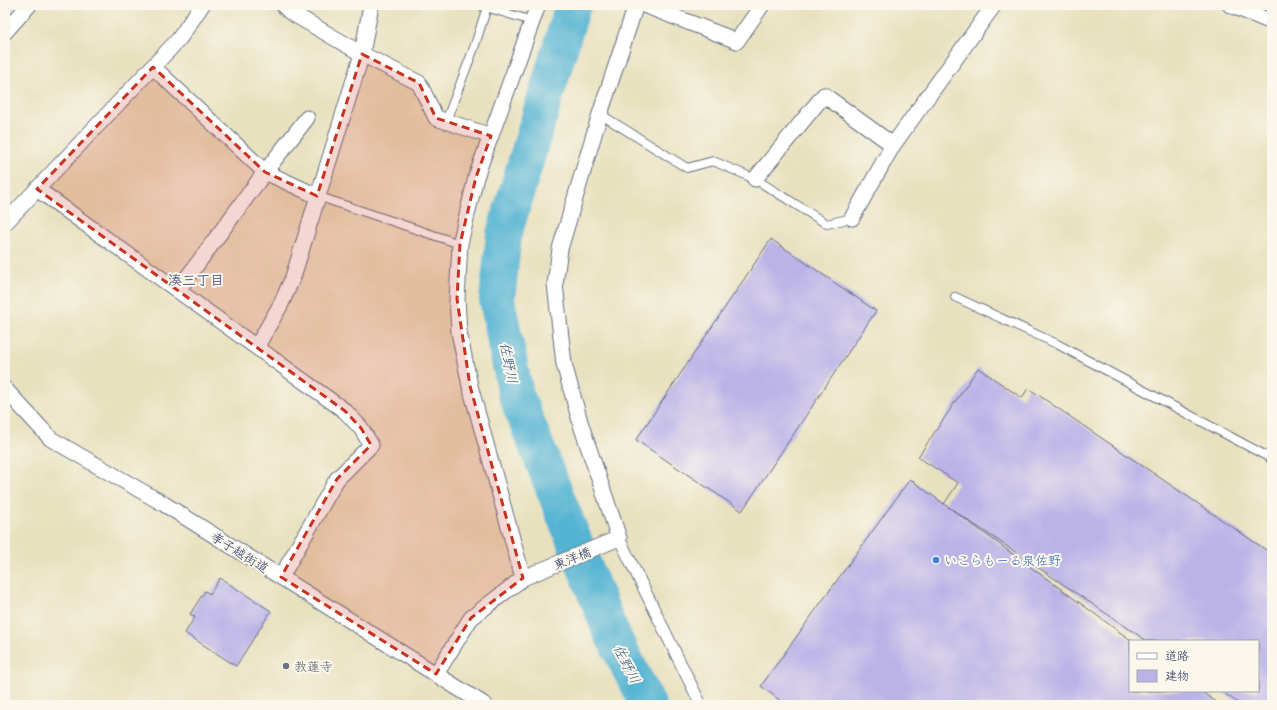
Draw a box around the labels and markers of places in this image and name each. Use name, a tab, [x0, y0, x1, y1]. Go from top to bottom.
place label: いこらもーる泉佐野	[944, 553, 1061, 569]
marker: いこらもーる泉佐野	[931, 555, 941, 565]
place label: 教蓮寺	[294, 659, 333, 675]
marker: 教蓮寺	[281, 661, 291, 671]

